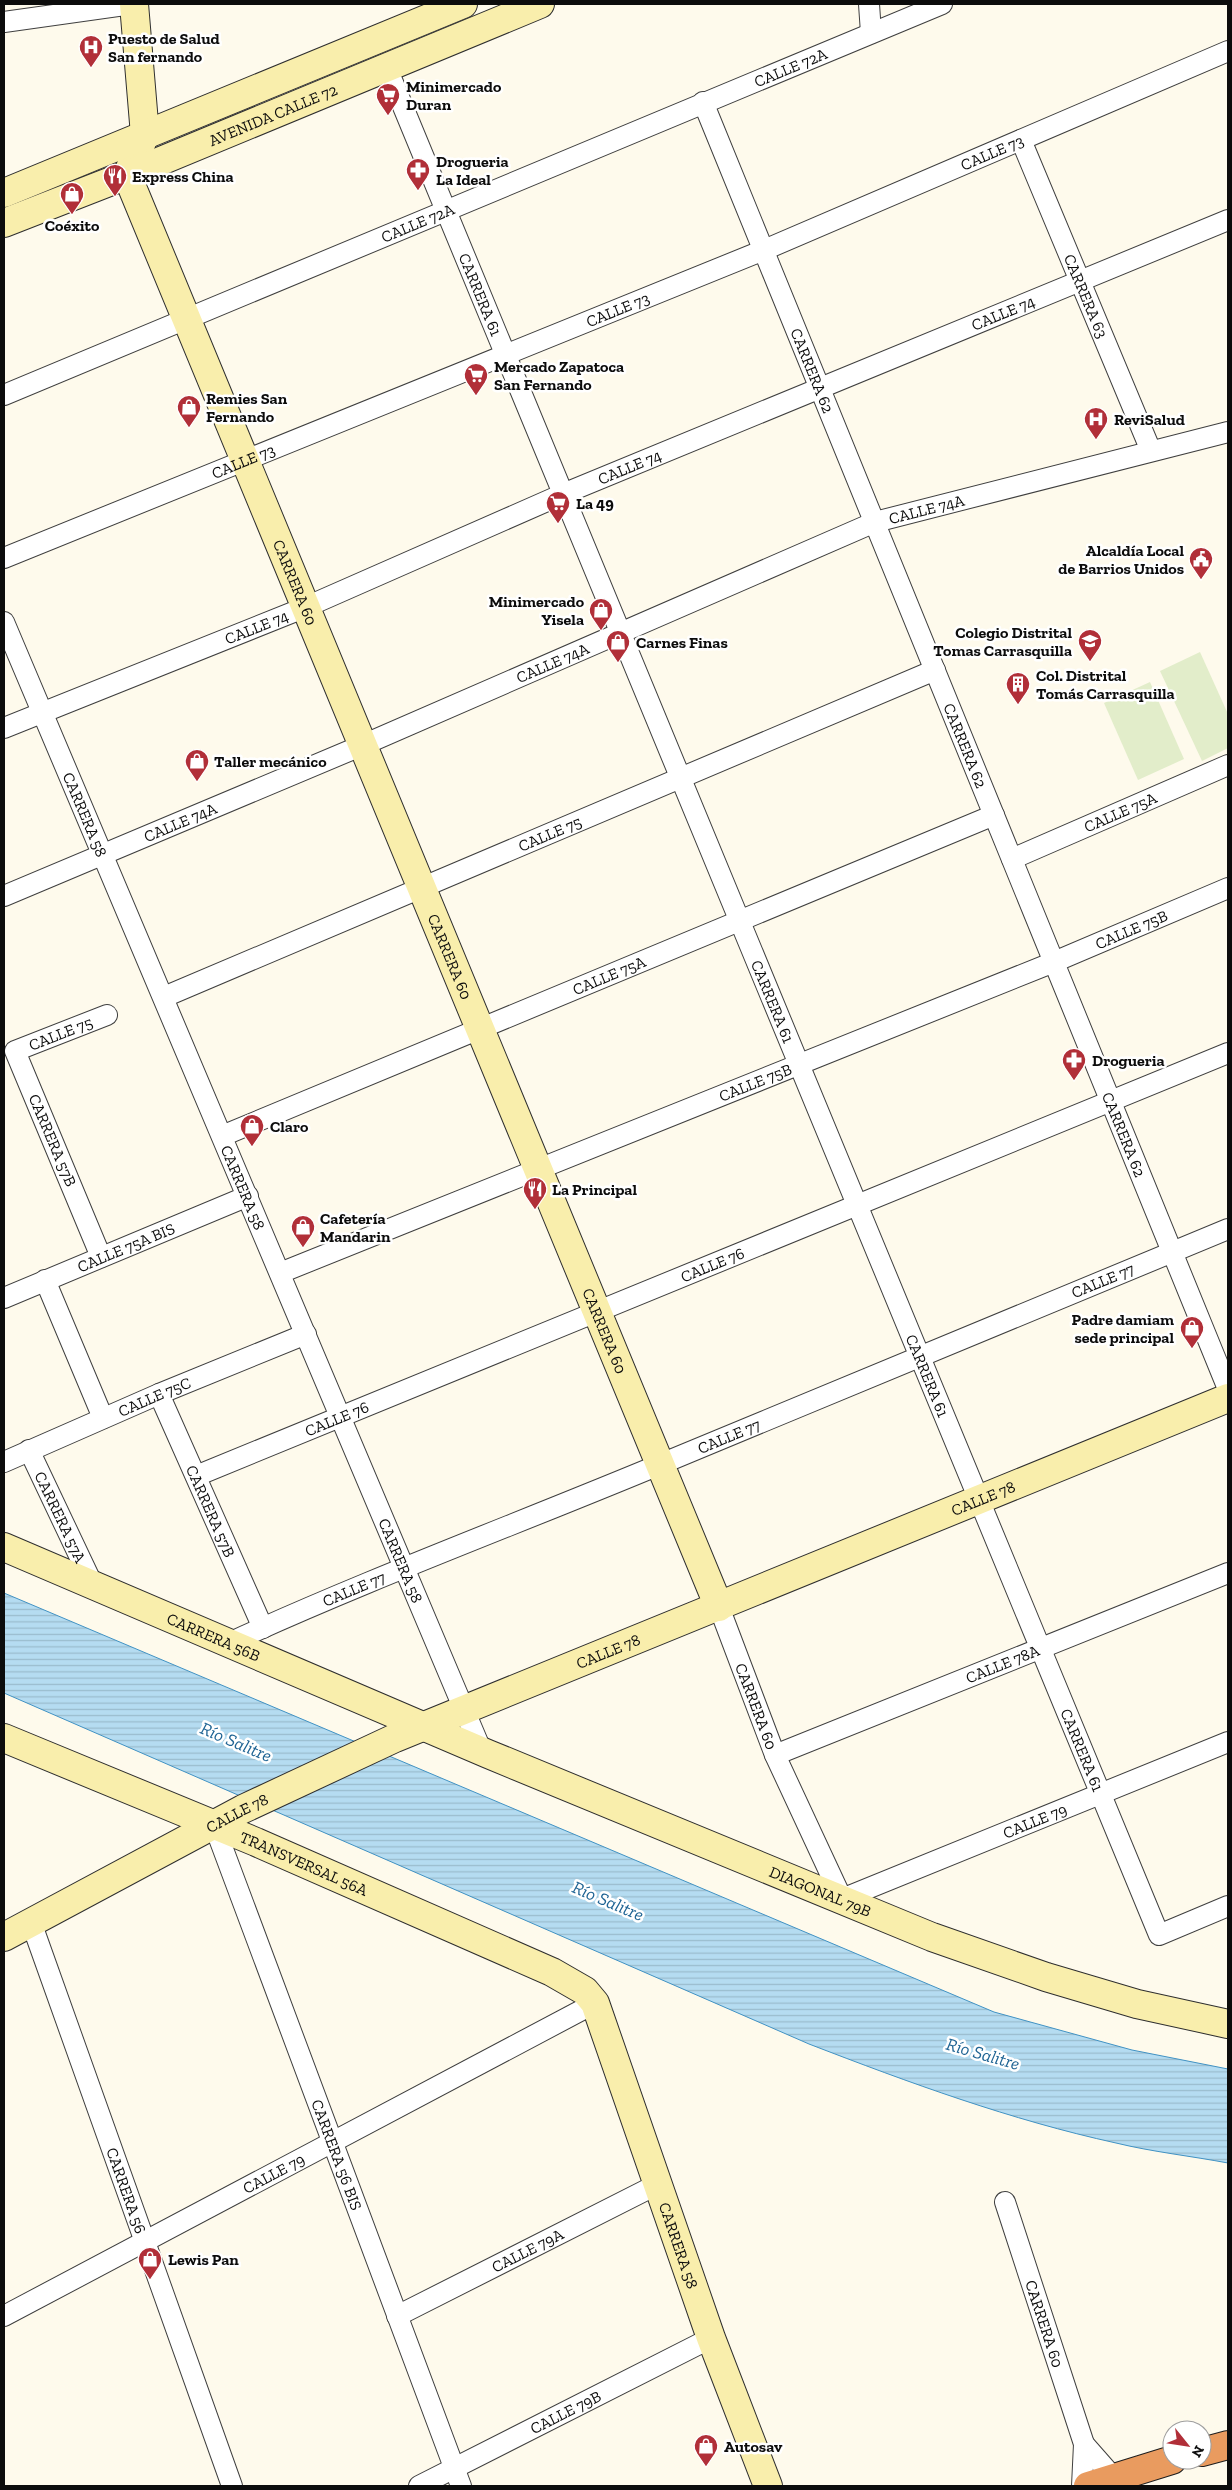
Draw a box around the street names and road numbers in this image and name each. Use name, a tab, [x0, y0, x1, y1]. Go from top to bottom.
street label: CALLE 72A	[751, 44, 831, 91]
street label: AVENIDA CALLE 72	[206, 80, 340, 150]
street label: CALLE 73	[958, 131, 1027, 175]
street label: CALLE 72A	[378, 199, 458, 247]
street label: CARRERA 61	[455, 250, 506, 339]
street label: CARRERA 63	[1060, 251, 1112, 341]
street label: CALLE 73	[583, 288, 652, 331]
street label: CALLE 74	[969, 291, 1038, 335]
street label: CARRERA 62	[786, 325, 838, 416]
street label: CALLE 73	[209, 440, 278, 483]
street label: CALLE 74	[595, 445, 665, 489]
street label: CALLE 74A	[887, 490, 967, 528]
street label: CARRERA 60	[269, 537, 321, 628]
street label: CALLE 74	[222, 606, 292, 649]
street label: CALLE 74A	[513, 639, 592, 687]
street label: CARRERA 62	[939, 700, 991, 791]
street label: CARRERA 58	[59, 770, 111, 860]
street label: CALLE 75A	[1081, 788, 1160, 837]
street label: CALLE 74A	[141, 798, 220, 846]
street label: CALLE 75	[515, 812, 584, 856]
street label: CALLE 75B	[1092, 906, 1171, 953]
street label: CARRERA 60	[423, 911, 476, 1002]
street label: CALLE 75A	[570, 952, 649, 999]
street label: CARRERA 61	[747, 957, 798, 1046]
street label: CALLE 75	[26, 1013, 95, 1055]
street label: CALLE 75B	[716, 1059, 795, 1106]
street label: CARRERA 62	[1098, 1089, 1149, 1180]
street label: CARRERA 57B	[25, 1091, 81, 1190]
street label: CARRERA 58	[216, 1143, 269, 1233]
street label: CALLE 75A BIS	[74, 1219, 178, 1276]
street label: CALLE 76	[678, 1243, 747, 1286]
street label: CALLE 77	[1069, 1259, 1138, 1302]
street label: CARRERA 60	[578, 1285, 631, 1377]
street label: CARRERA 61	[902, 1332, 953, 1420]
street label: CALLE 75C	[115, 1373, 194, 1421]
street label: CALLE 76	[302, 1397, 372, 1440]
street label: CALLE 77	[695, 1415, 764, 1458]
street label: CARRERA 57B	[182, 1462, 239, 1560]
street label: CARRERA 57A	[30, 1468, 90, 1566]
street label: CALLE 78	[948, 1477, 1018, 1520]
street label: CARRERA 58	[374, 1516, 427, 1606]
street label: CALLE 77	[320, 1568, 389, 1611]
street label: CARRERA 56B	[164, 1609, 263, 1666]
street label: CALLE 78	[573, 1630, 643, 1673]
street label: CALLE 78A	[963, 1641, 1043, 1687]
street label: CARRERA 60	[731, 1660, 781, 1752]
street label: CARRERA 61	[1056, 1706, 1108, 1794]
street label: CALLE 78	[203, 1790, 271, 1837]
street label: CALLE 79	[1000, 1800, 1070, 1843]
street label: TRANSVERSAL 56A	[237, 1827, 371, 1900]
street label: DIAGONAL 79B	[767, 1862, 874, 1921]
street label: CARRERA 56 BIS	[307, 2097, 366, 2213]
street label: CARRERA 56	[102, 2145, 150, 2236]
street label: CALLE 79	[240, 2150, 308, 2198]
street label: CARRERA 58	[655, 2200, 702, 2291]
street label: CALLE 79A	[489, 2224, 567, 2277]
street label: CARRERA 60	[1021, 2278, 1067, 2370]
street label: CALLE 79B	[527, 2386, 604, 2438]

